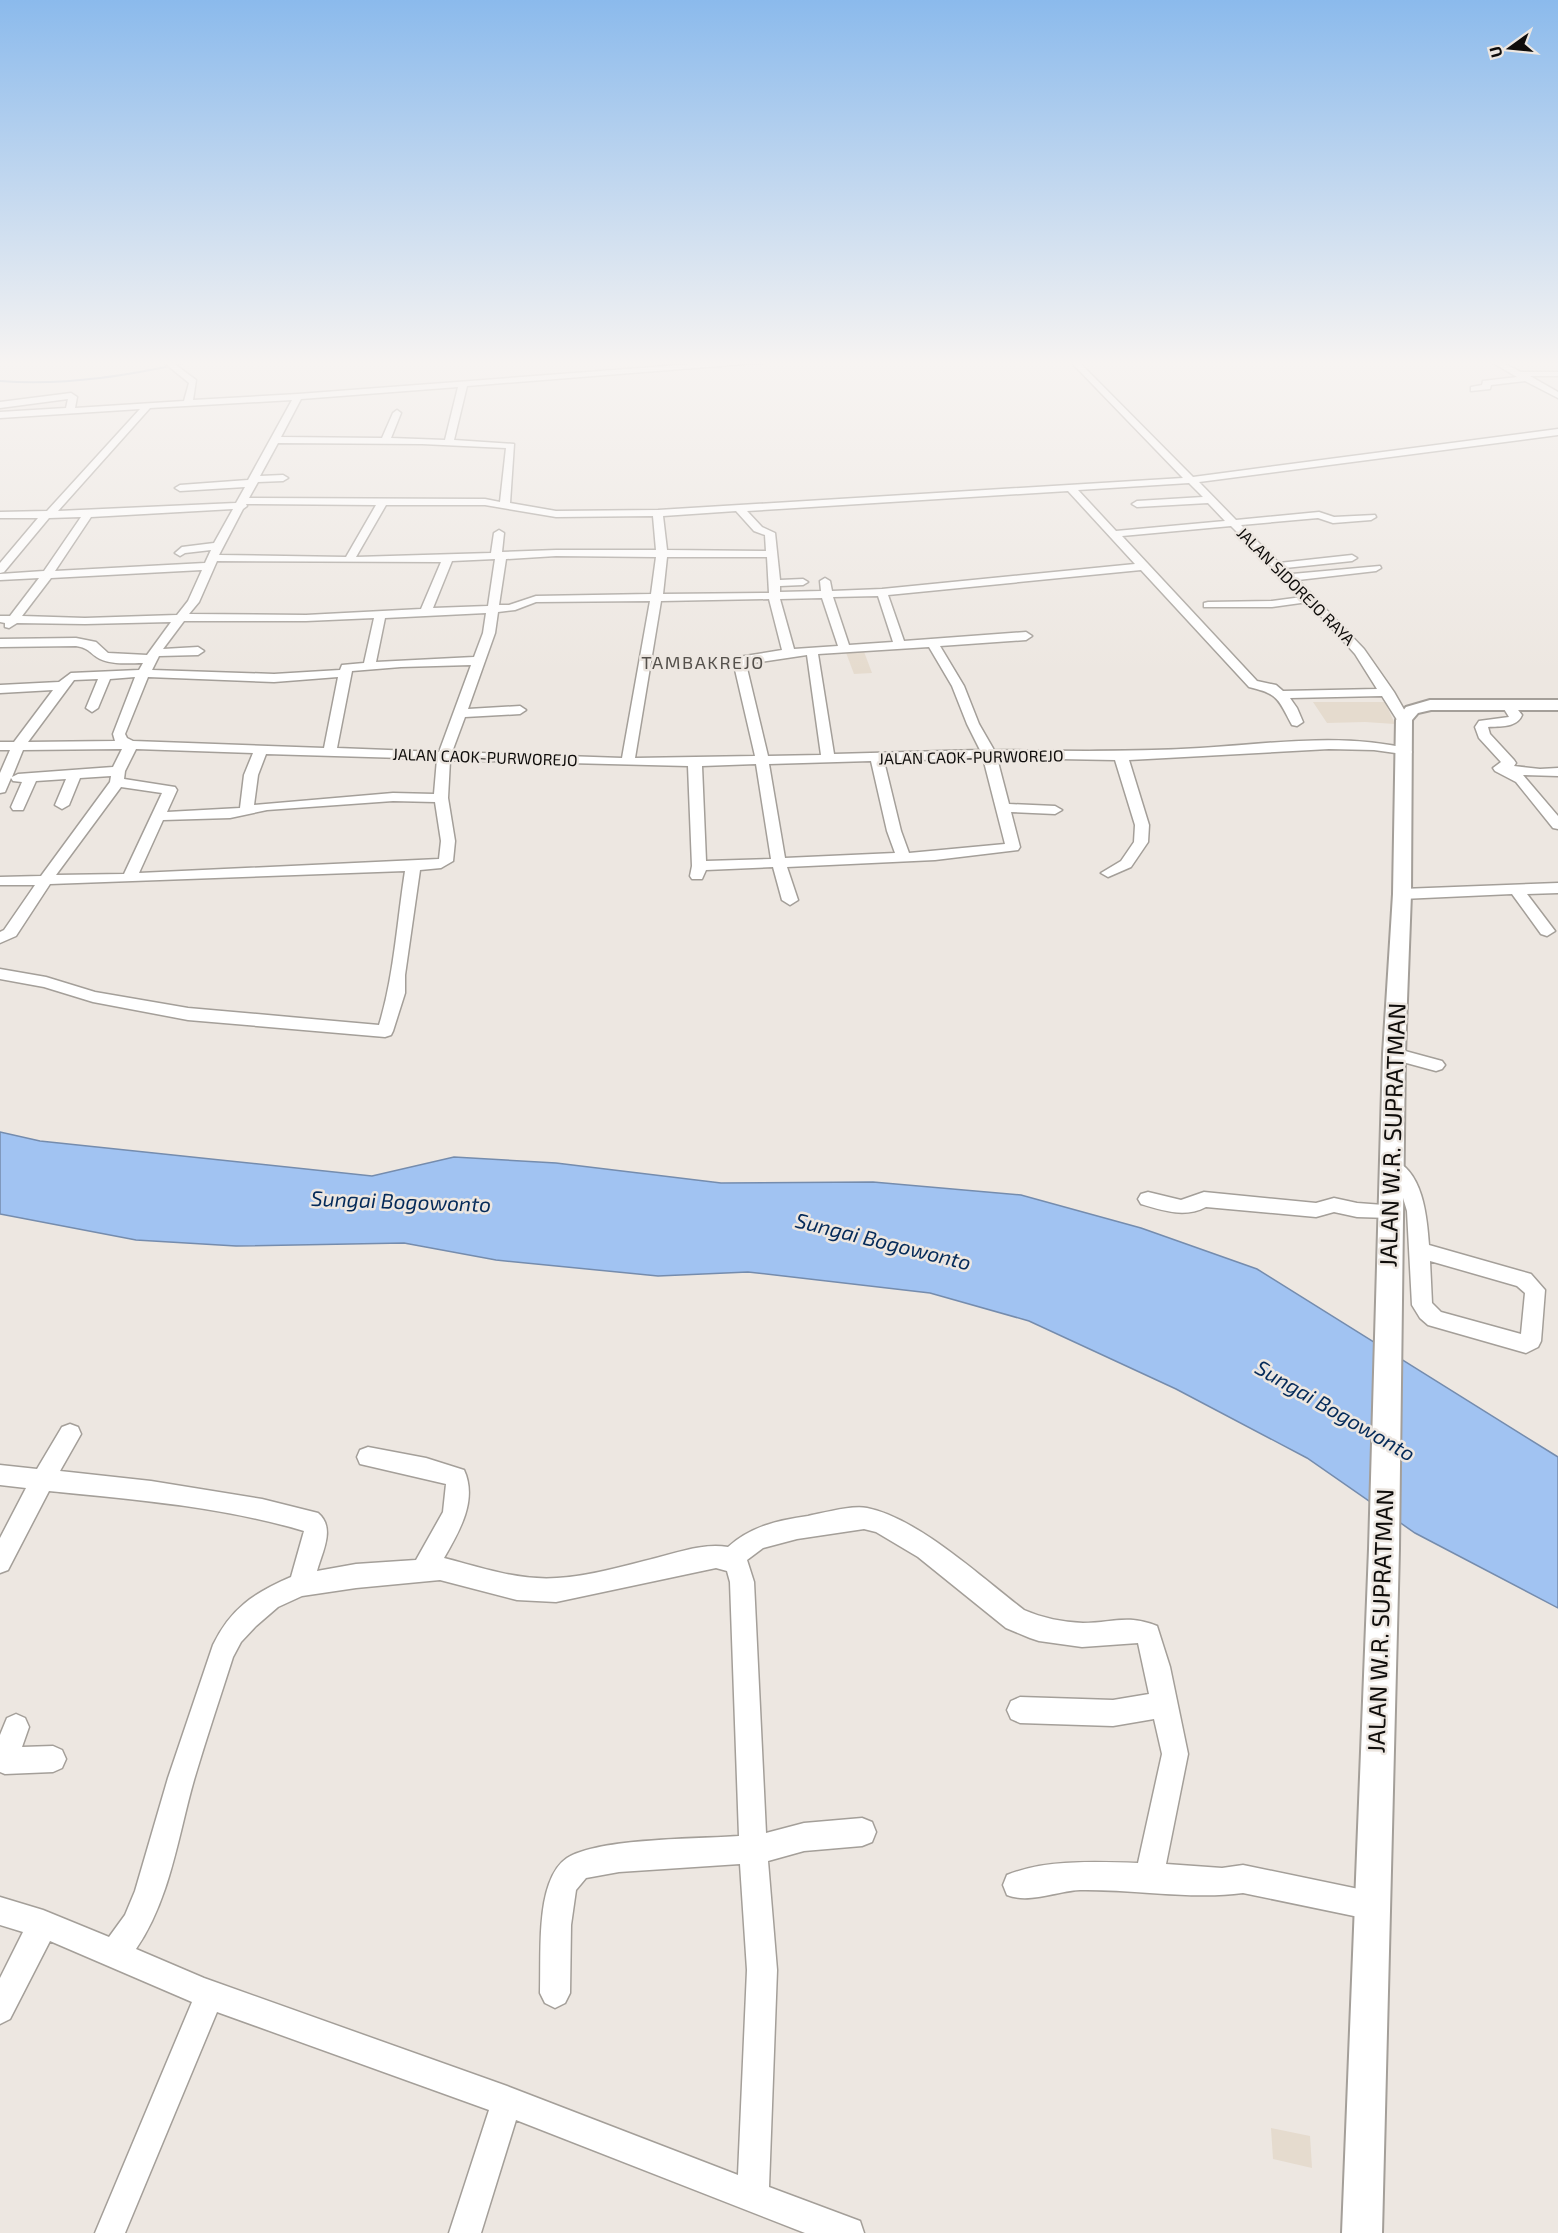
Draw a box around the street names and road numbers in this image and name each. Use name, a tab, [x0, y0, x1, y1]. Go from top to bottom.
street label: JALAN SIDOREJO RAYA	[1234, 523, 1359, 648]
street label: JALAN CAOK-PURWOREJO	[392, 744, 578, 769]
street label: JALAN CAOK-PURWOREJO	[878, 745, 1064, 768]
street label: JALAN W.R. SUPRATMAN	[1372, 1002, 1411, 1268]
street label: JALAN W.R. SUPRATMAN	[1360, 1488, 1399, 1754]

